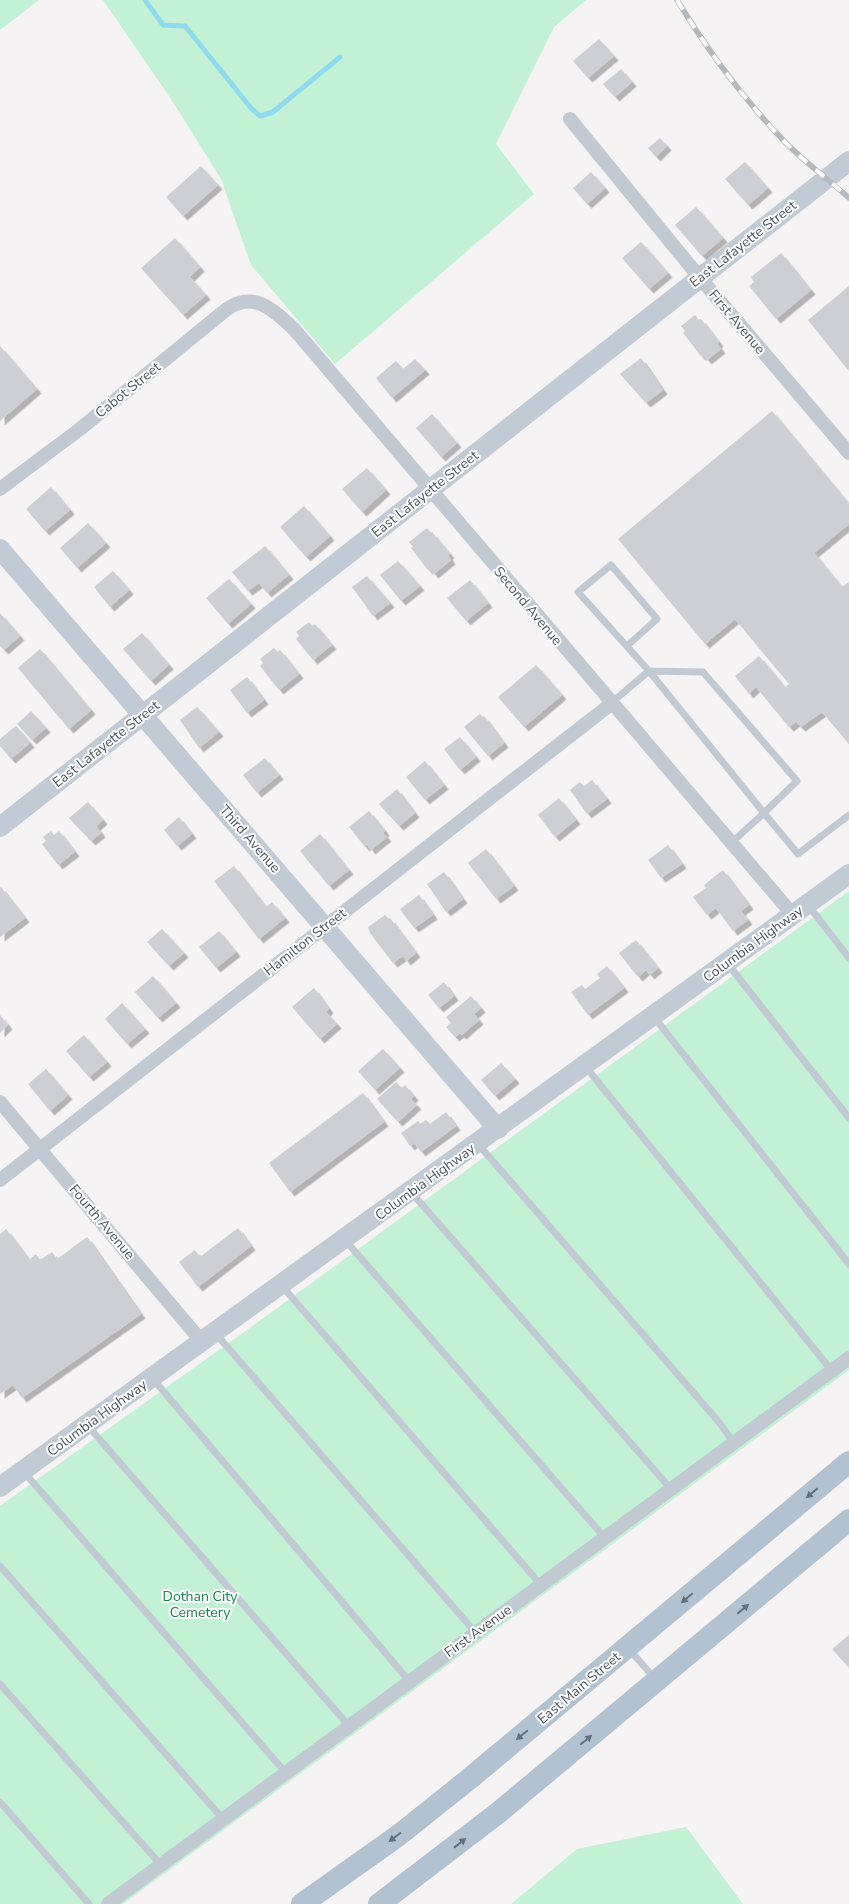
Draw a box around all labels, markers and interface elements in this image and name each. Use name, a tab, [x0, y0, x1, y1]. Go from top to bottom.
street label: East Lafayette Street	[686, 196, 801, 292]
street label: First Avenue	[704, 286, 770, 358]
street label: Cabot Street	[91, 358, 165, 422]
street label: East Lafayette Street	[368, 446, 483, 542]
street label: Second Avenue	[489, 563, 567, 649]
street label: East Lafayette Street	[49, 696, 164, 792]
street label: Third Avenue	[215, 801, 285, 877]
street label: Columbia Highway	[699, 901, 807, 987]
street label: Hamilton Street	[260, 904, 350, 980]
street label: Columbia Highway	[371, 1139, 479, 1225]
street label: Fourth Avenue	[65, 1180, 139, 1264]
street label: Columbia Highway	[43, 1375, 151, 1461]
one-way arrow	[805, 1488, 818, 1499]
park label: Dothan City Cemetery	[163, 1587, 238, 1622]
one-way arrow	[681, 1592, 694, 1603]
street label: First Avenue	[441, 1600, 515, 1662]
one-way arrow	[737, 1603, 750, 1614]
street label: East Main Street	[533, 1648, 625, 1728]
one-way arrow	[516, 1730, 529, 1741]
one-way arrow	[579, 1735, 592, 1746]
one-way arrow	[388, 1832, 402, 1842]
one-way arrow	[453, 1838, 467, 1848]

